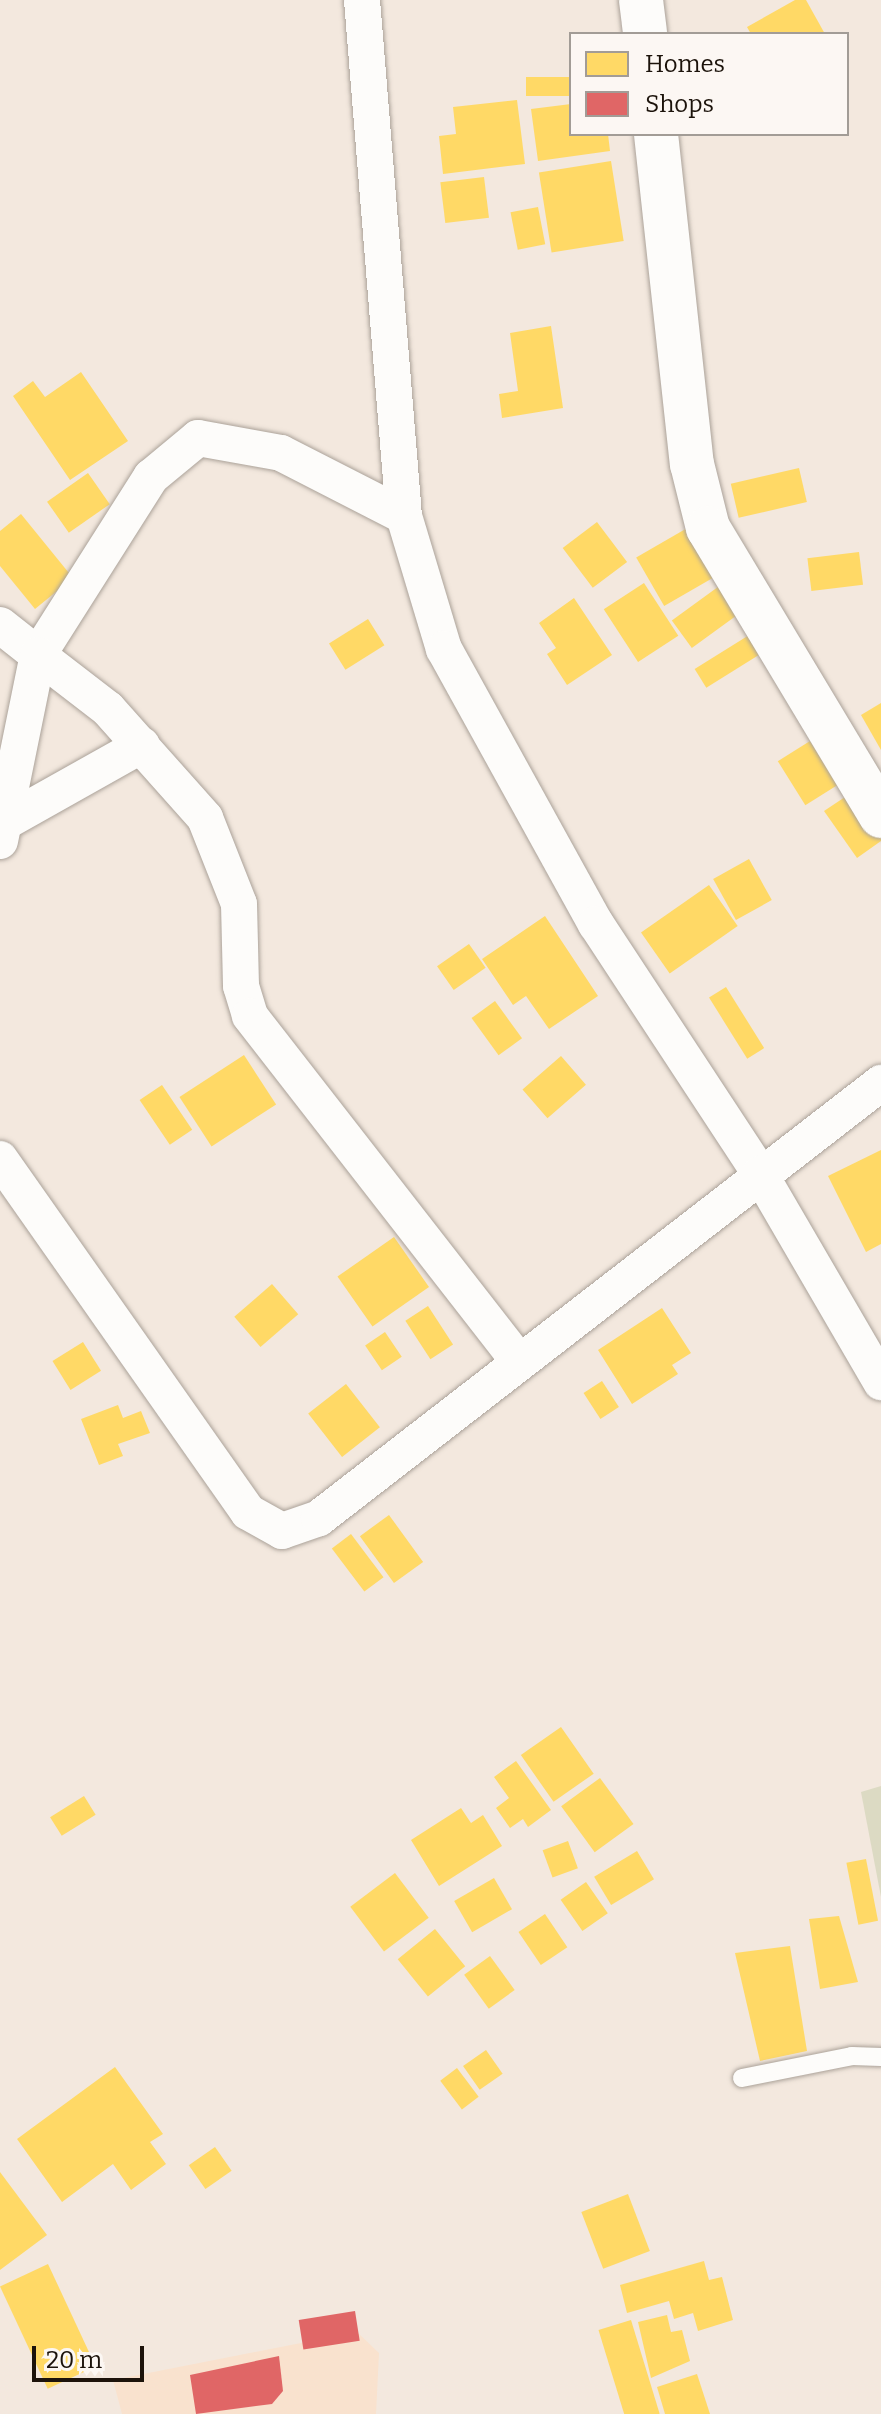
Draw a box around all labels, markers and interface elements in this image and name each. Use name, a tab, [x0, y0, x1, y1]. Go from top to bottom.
legend	[569, 32, 849, 136]
text: Homes	[645, 50, 725, 78]
text: Shops	[645, 90, 714, 118]
scale bar	[36, 2330, 148, 2380]
text: 20 m	[46, 2346, 102, 2374]

